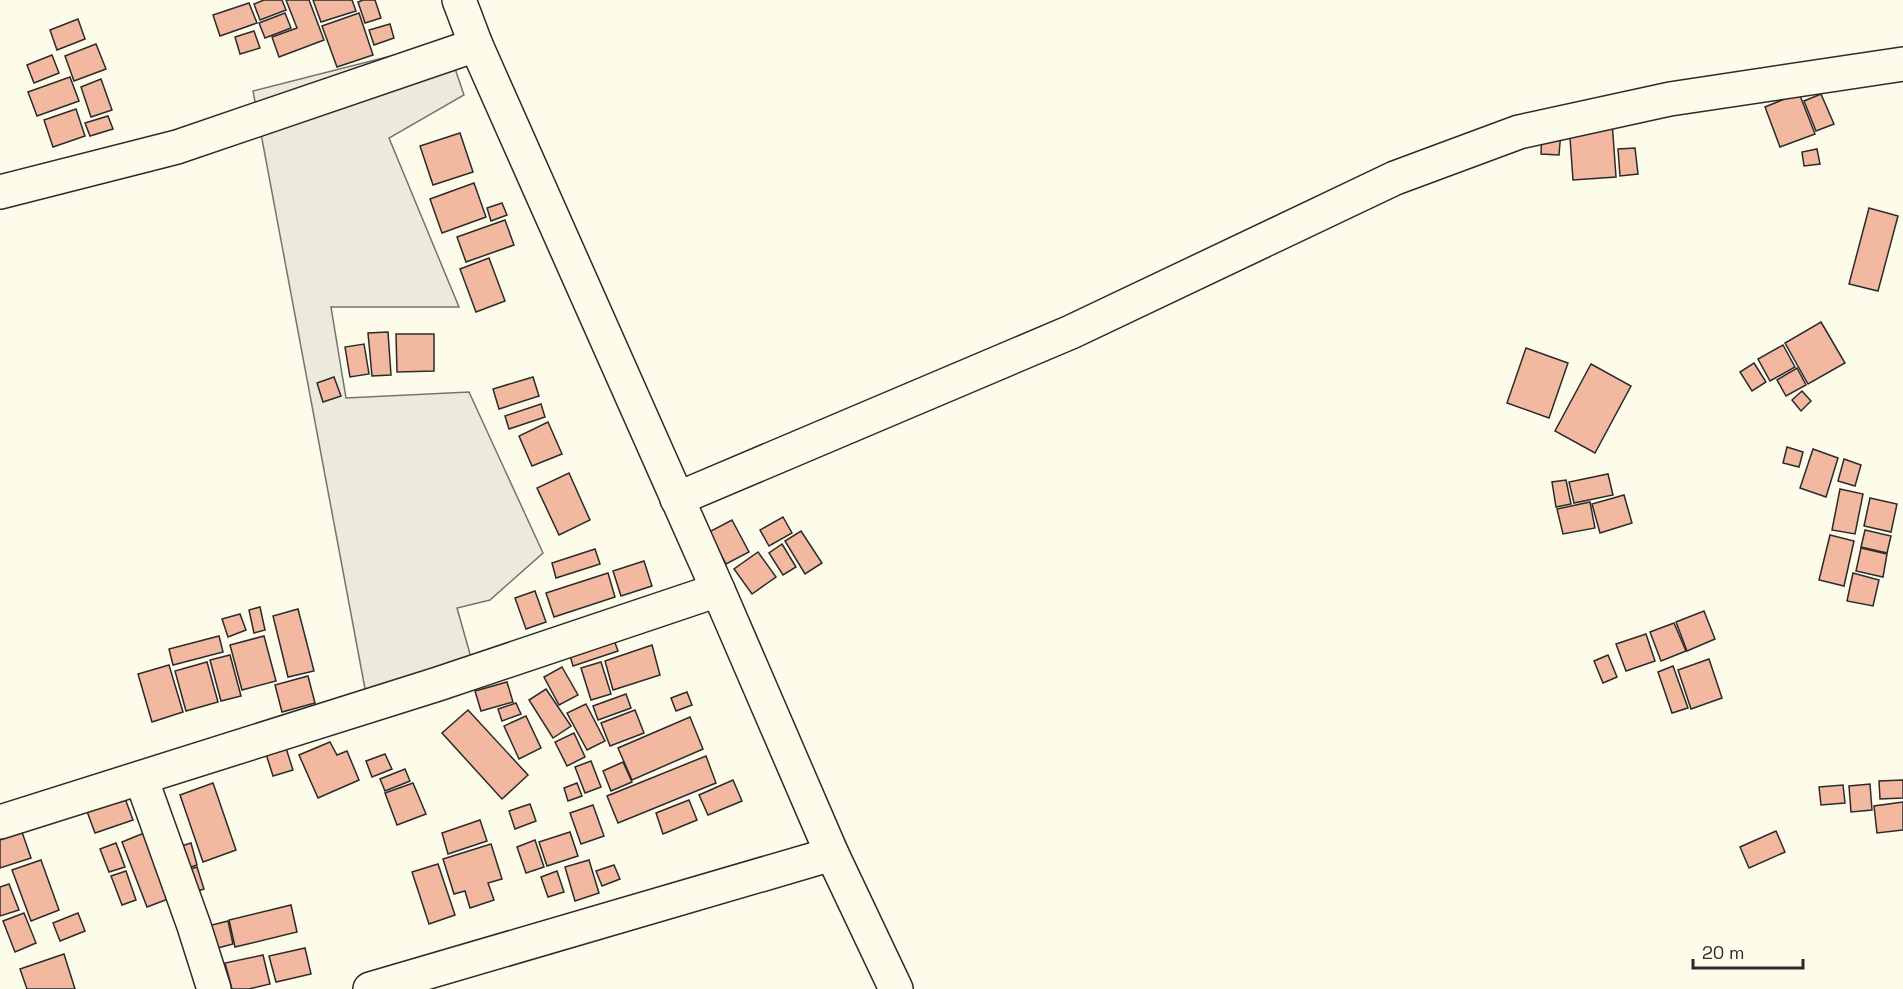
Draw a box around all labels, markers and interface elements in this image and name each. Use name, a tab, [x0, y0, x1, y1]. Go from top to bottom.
scale bar	[1693, 932, 1802, 970]
text: 20 m	[1702, 941, 1745, 964]

